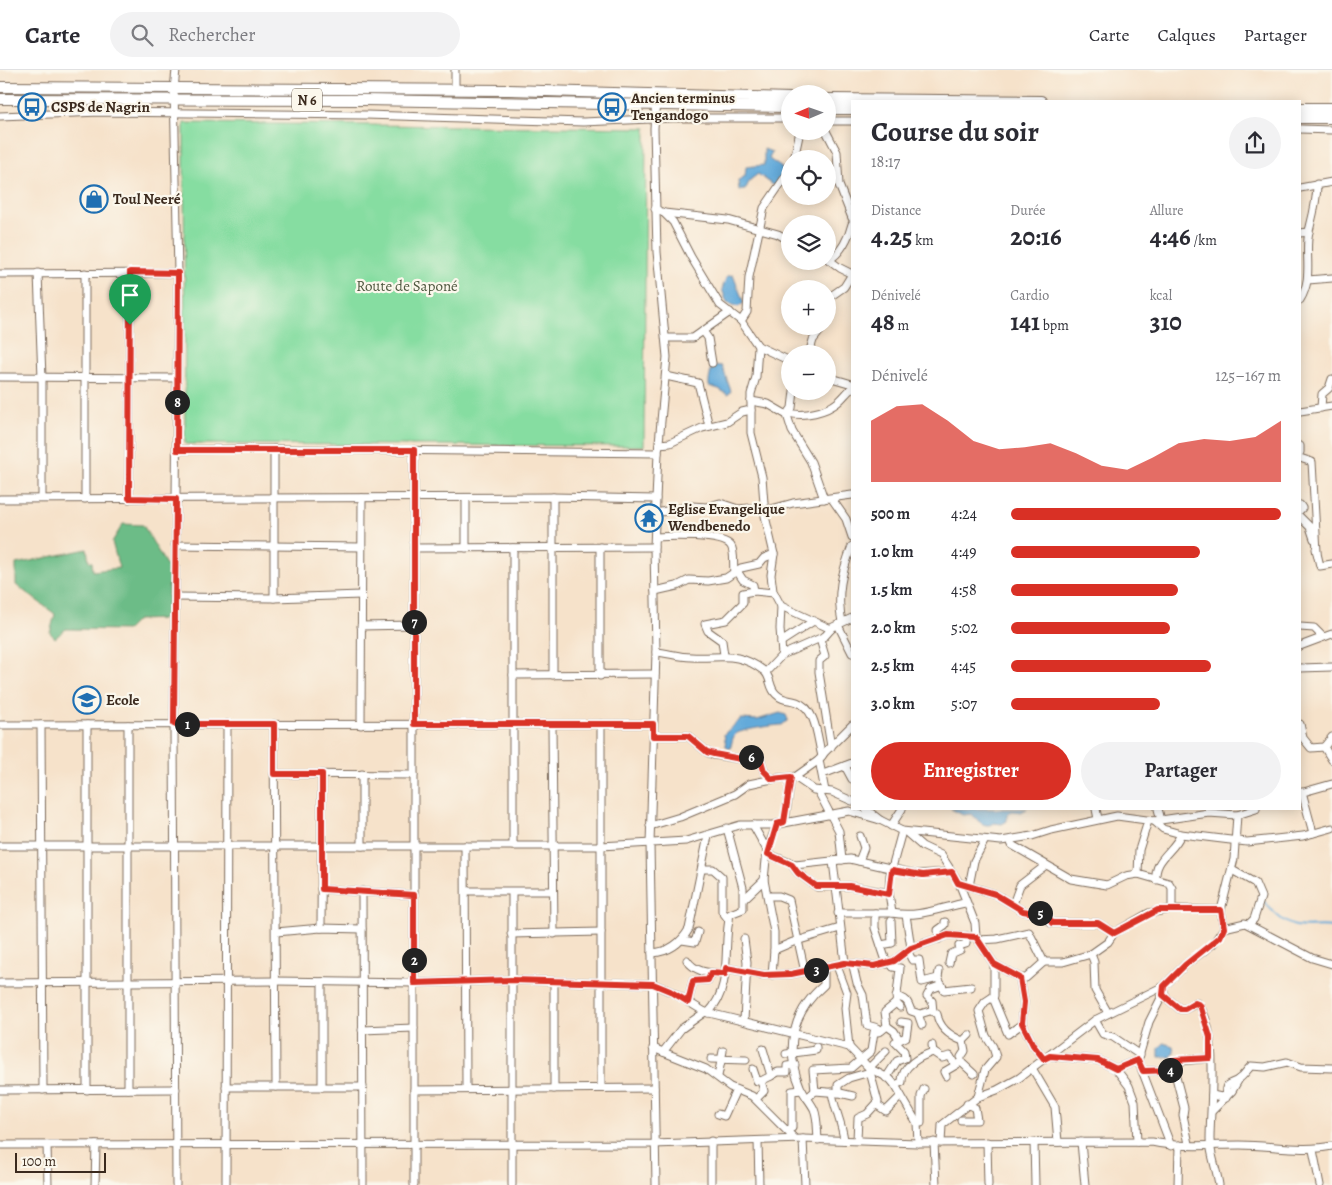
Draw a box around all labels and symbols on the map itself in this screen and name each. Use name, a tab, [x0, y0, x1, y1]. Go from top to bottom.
north arrow	[781, 85, 836, 140]
road number: N 6	[292, 88, 322, 112]
place label: Ancien terminus Tengandogo	[630, 88, 735, 125]
bus stop icon: CSPS de Nagrin	[17, 92, 47, 122]
bus stop icon: Ancien terminus Tengandogo	[597, 92, 627, 122]
place label: CSPS de Nagrin	[51, 97, 150, 117]
shop icon: Toul Neeré	[79, 184, 109, 214]
place label: Toul Neeré	[113, 189, 181, 209]
pin	[109, 274, 151, 325]
park label: Route de Saponé	[356, 276, 458, 296]
pin: 8	[164, 390, 190, 414]
place label: Eglise Evangelique Wendbenedo	[667, 499, 785, 536]
temple icon: Eglise Evangelique Wendbenedo	[634, 503, 664, 533]
pin: 7	[402, 610, 426, 634]
school or university icon: Ecole	[72, 685, 102, 715]
place label: Ecole	[106, 690, 140, 710]
pin: 1	[174, 712, 200, 736]
pin: 6	[738, 744, 764, 770]
pin: 5	[1028, 900, 1052, 926]
pin: 2	[402, 948, 426, 972]
pin: 3	[804, 958, 828, 982]
pin: 4	[1158, 1058, 1182, 1082]
scale bar	[15, 1150, 106, 1173]

